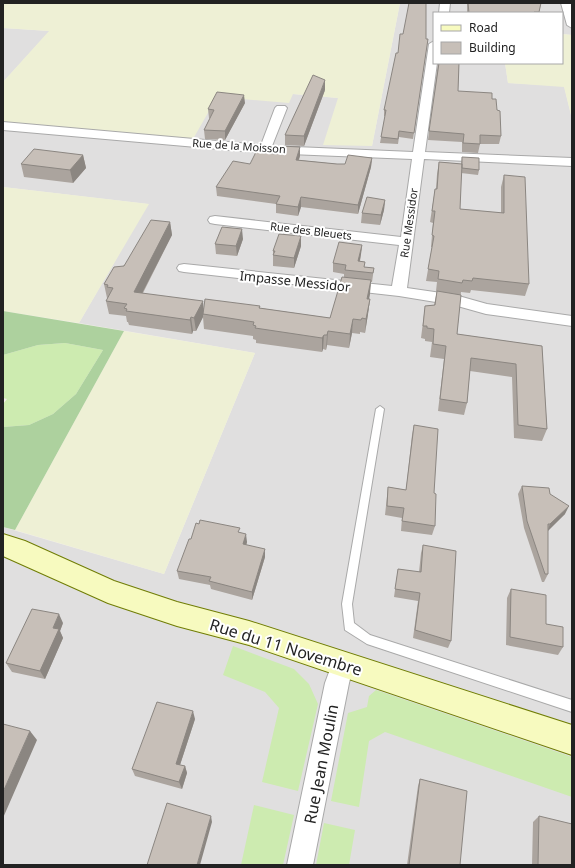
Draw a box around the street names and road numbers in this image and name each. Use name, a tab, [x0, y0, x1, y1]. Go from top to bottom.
street label: Rue de la Moisson	[192, 135, 286, 156]
street label: Rue Messidor	[396, 187, 421, 259]
street label: Rue des Bleuets	[269, 218, 353, 243]
street label: Impasse Messidor	[239, 266, 352, 296]
street label: Rue du 11 Novembre	[207, 613, 365, 681]
street label: Rue Jean Moulin	[299, 702, 343, 826]

